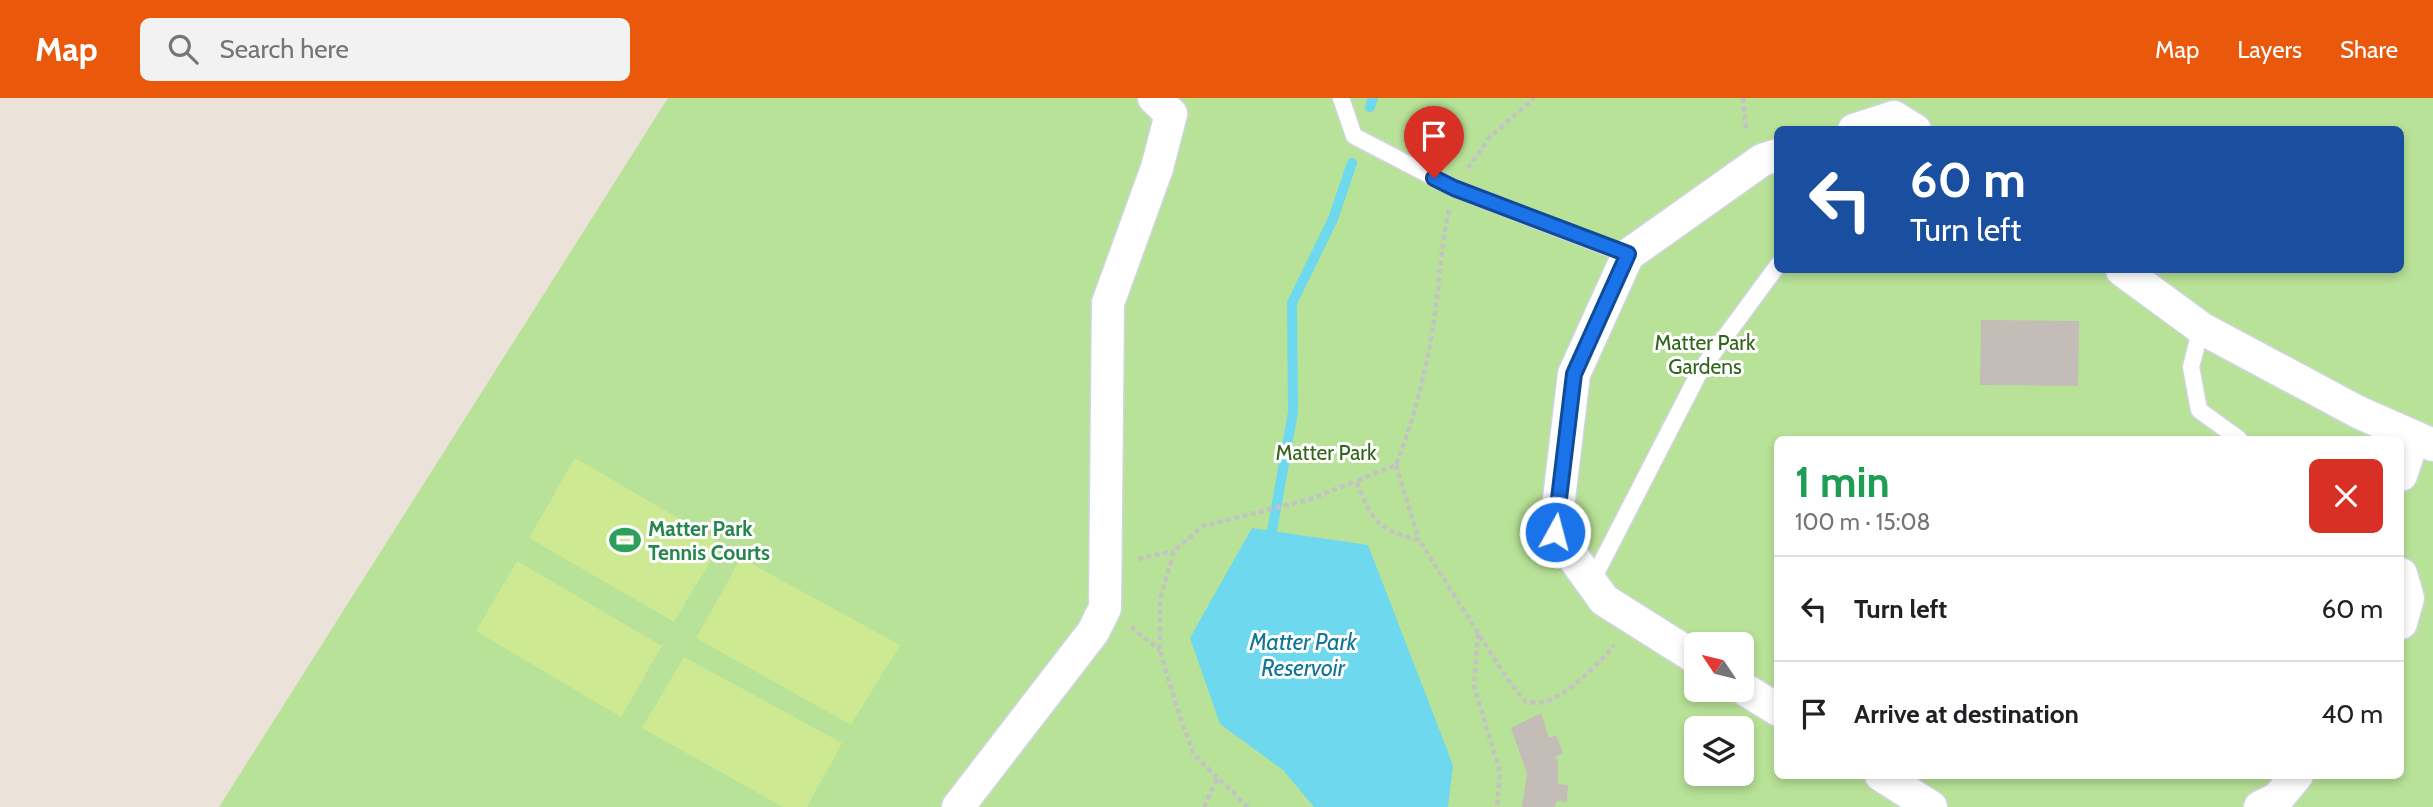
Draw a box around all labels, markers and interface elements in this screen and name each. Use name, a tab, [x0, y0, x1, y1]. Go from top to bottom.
search box	[140, 18, 630, 81]
text: Map	[35, 29, 98, 69]
icon: search	[164, 30, 202, 68]
text: Search here	[220, 33, 349, 65]
text: Map	[2155, 35, 2199, 64]
text: Layers	[2237, 35, 2302, 64]
text: Share	[2340, 35, 2398, 64]
pin	[1404, 106, 1464, 178]
icon: arrive	[1415, 117, 1453, 155]
text: 60 m	[1910, 150, 2026, 209]
icon: left	[1795, 154, 1886, 245]
text: Turn left	[1910, 210, 2021, 249]
park label: Matter Park Gardens	[1655, 330, 1756, 379]
park label: Matter Park	[1276, 440, 1377, 465]
text: 1 min	[1795, 456, 1890, 508]
button: close	[2309, 459, 2383, 533]
position arrow	[1518, 495, 1592, 569]
text: 100 m · 15:08	[1795, 508, 1931, 536]
place label: Matter Park Tennis Courts	[648, 516, 770, 565]
sports icon: Matter Park Tennis Courts	[608, 523, 642, 557]
icon: left	[1795, 590, 1833, 628]
text: Turn left	[1854, 593, 1947, 625]
text: 60 m	[2321, 593, 2383, 625]
water label: Matter Park Reservoir	[1248, 628, 1358, 682]
north arrow	[1684, 632, 1754, 702]
map controls	[1684, 632, 1754, 786]
icon: arrive	[1795, 695, 1833, 733]
text: Arrive at destination	[1854, 698, 2079, 730]
text: 40 m	[2321, 698, 2383, 730]
button: layers	[1684, 716, 1754, 786]

